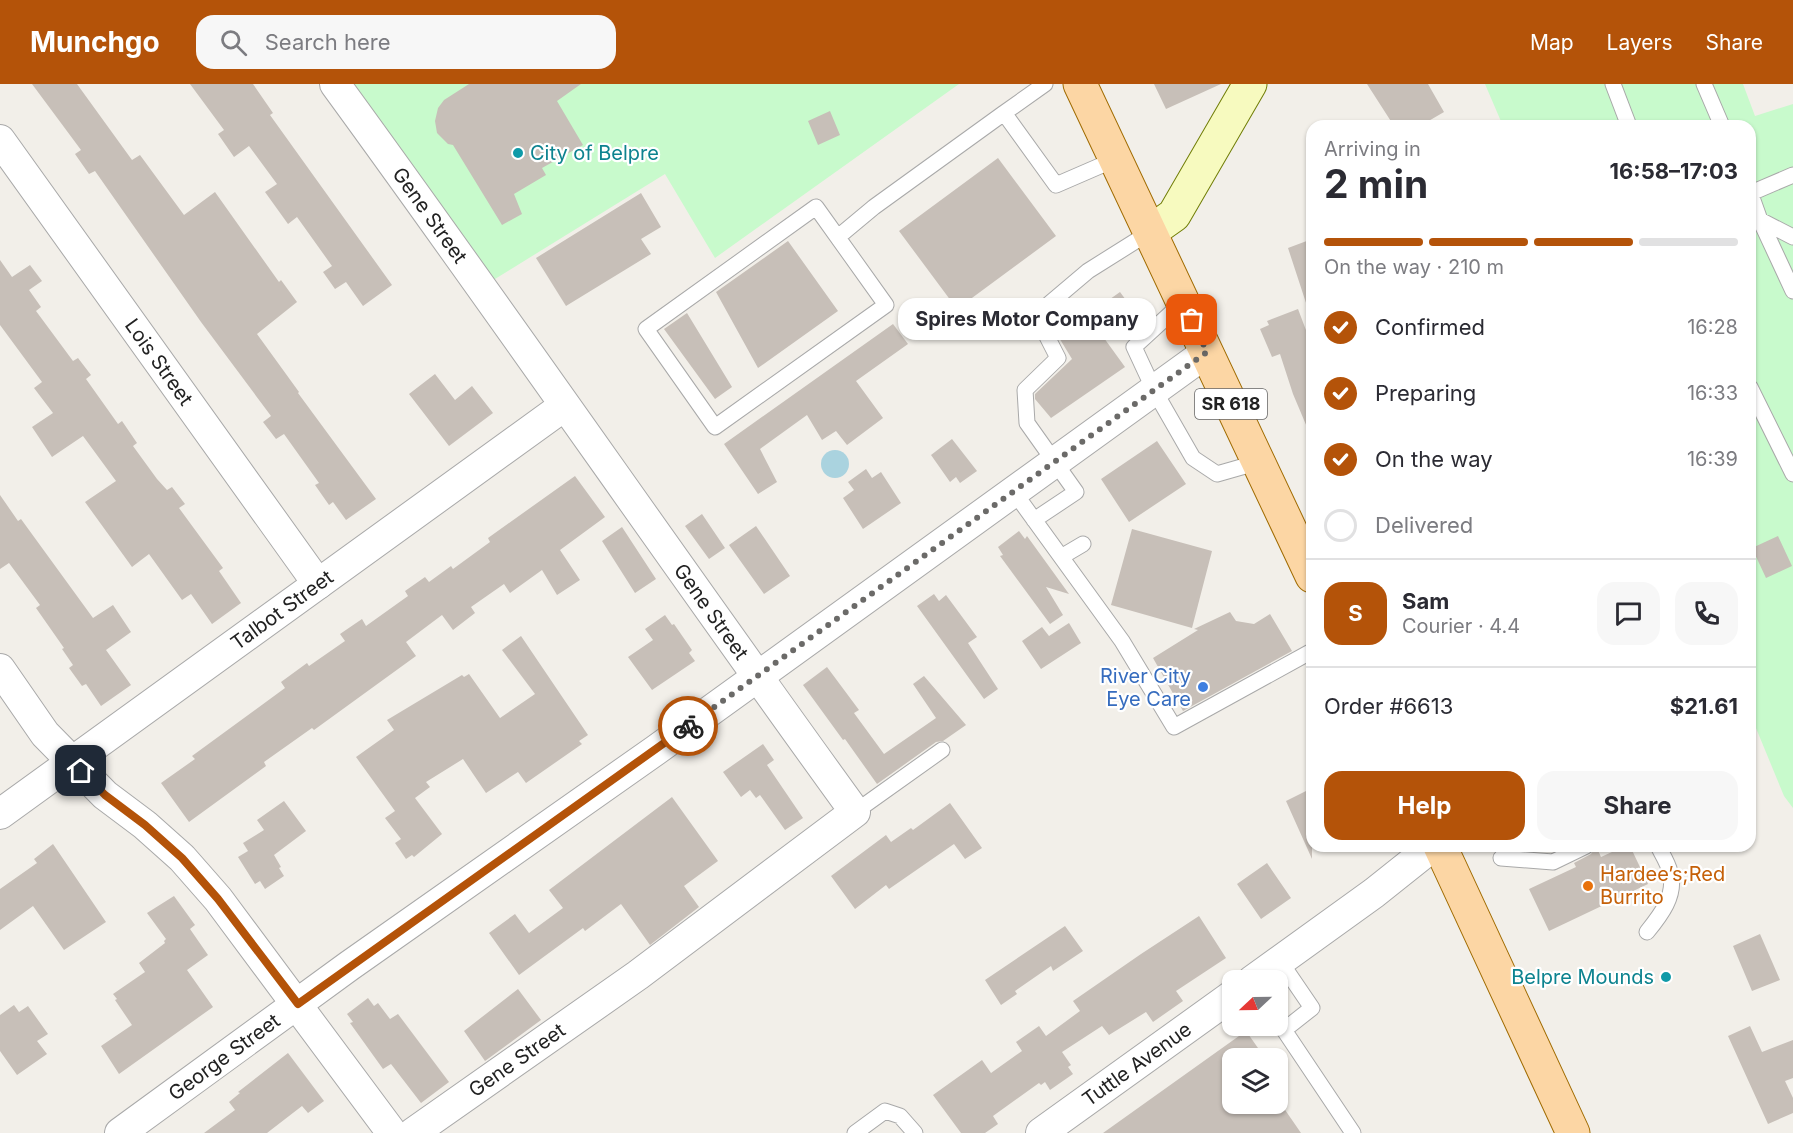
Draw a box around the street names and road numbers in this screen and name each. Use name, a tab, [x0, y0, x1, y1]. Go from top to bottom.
street label: Gene Street	[387, 163, 473, 268]
street label: Lois Street	[120, 314, 198, 410]
road number: SR 618	[1195, 389, 1267, 419]
street label: Gene Street	[669, 559, 754, 665]
street label: Talbot Street	[226, 565, 338, 655]
street label: George Street	[164, 1008, 285, 1106]
street label: Tuttle Avenue	[1078, 1017, 1196, 1111]
street label: Gene Street	[464, 1018, 570, 1102]

